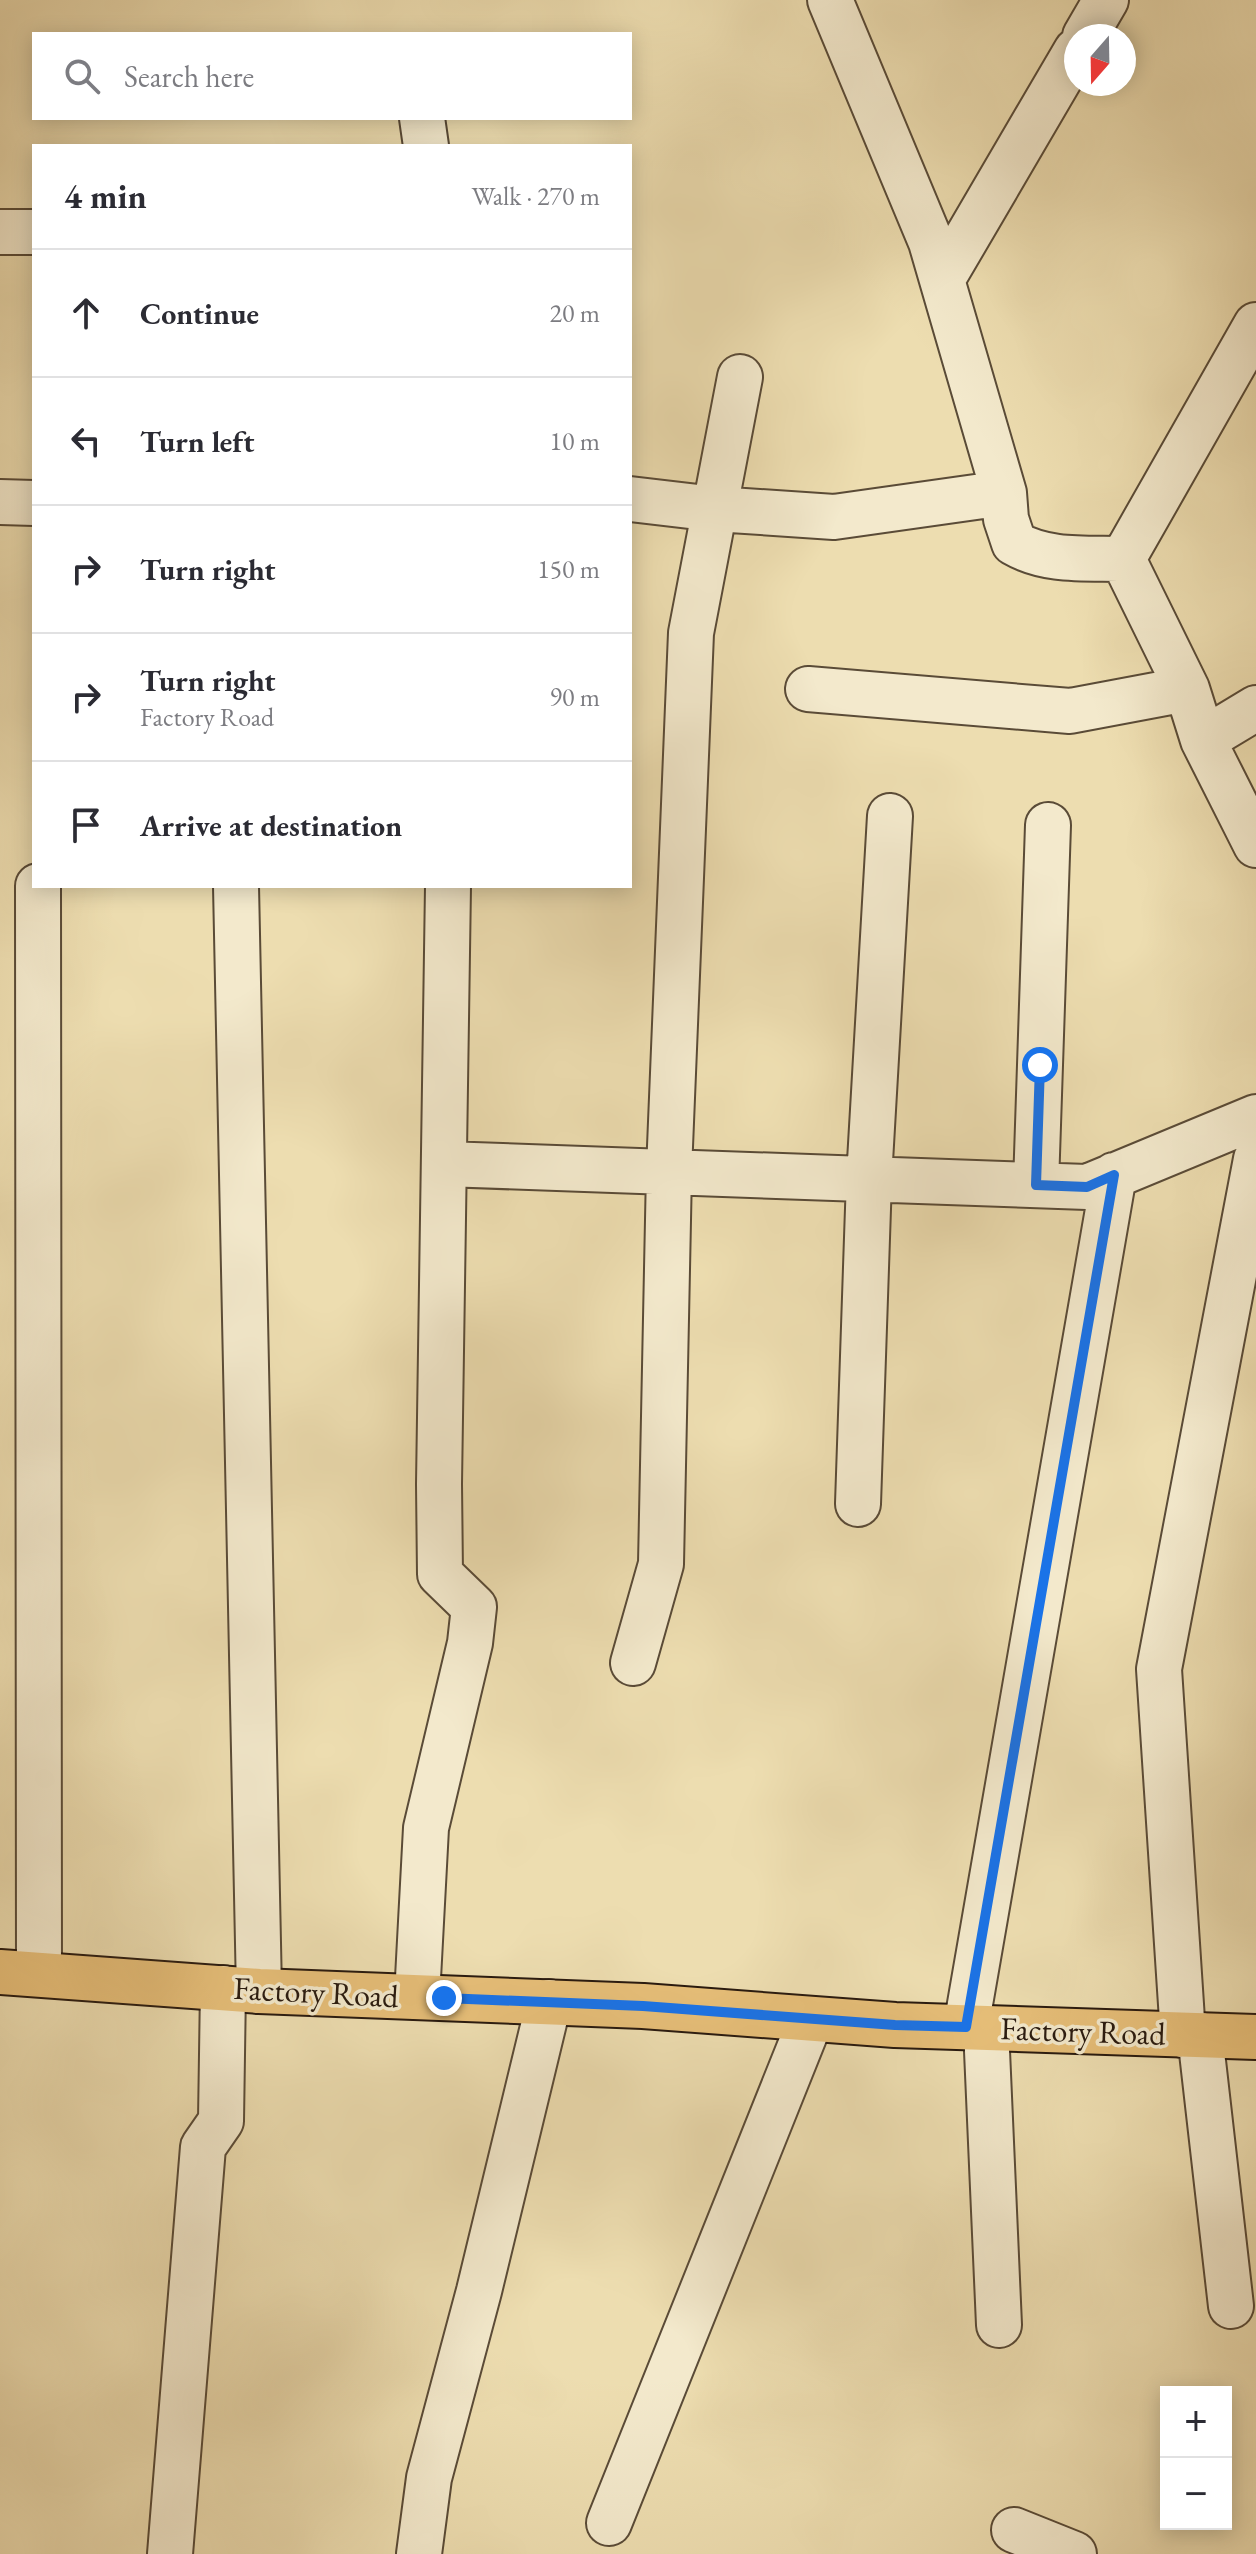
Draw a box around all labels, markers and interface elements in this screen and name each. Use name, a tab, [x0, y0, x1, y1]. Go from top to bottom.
north arrow	[1064, 24, 1136, 96]
search box	[32, 32, 632, 120]
icon: search	[60, 54, 104, 98]
text: Search here	[124, 57, 254, 96]
text: 4 min	[64, 174, 147, 218]
text: Walk · 270 m	[472, 179, 600, 213]
icon: ahead	[64, 291, 108, 335]
text: Continue	[140, 294, 259, 333]
text: 20 m	[550, 296, 600, 330]
icon: left	[64, 419, 108, 463]
text: Turn left	[140, 422, 254, 461]
text: 10 m	[550, 424, 600, 458]
icon: right	[64, 547, 108, 591]
text: Turn right	[140, 550, 276, 589]
text: 150 m	[537, 552, 600, 586]
text: Turn right	[140, 661, 276, 700]
icon: right	[64, 675, 108, 719]
text: 90 m	[550, 680, 600, 714]
text: Factory Road	[140, 700, 274, 734]
icon: arrive	[64, 803, 108, 847]
text: Arrive at destination	[140, 806, 402, 845]
route start	[1022, 1047, 1058, 1083]
street label: Factory Road	[232, 1967, 400, 2017]
route end	[426, 1980, 462, 2016]
street label: Factory Road	[1000, 2007, 1167, 2055]
map controls	[1160, 2386, 1232, 2530]
button: +	[1160, 2386, 1232, 2458]
button: −	[1160, 2458, 1232, 2530]

